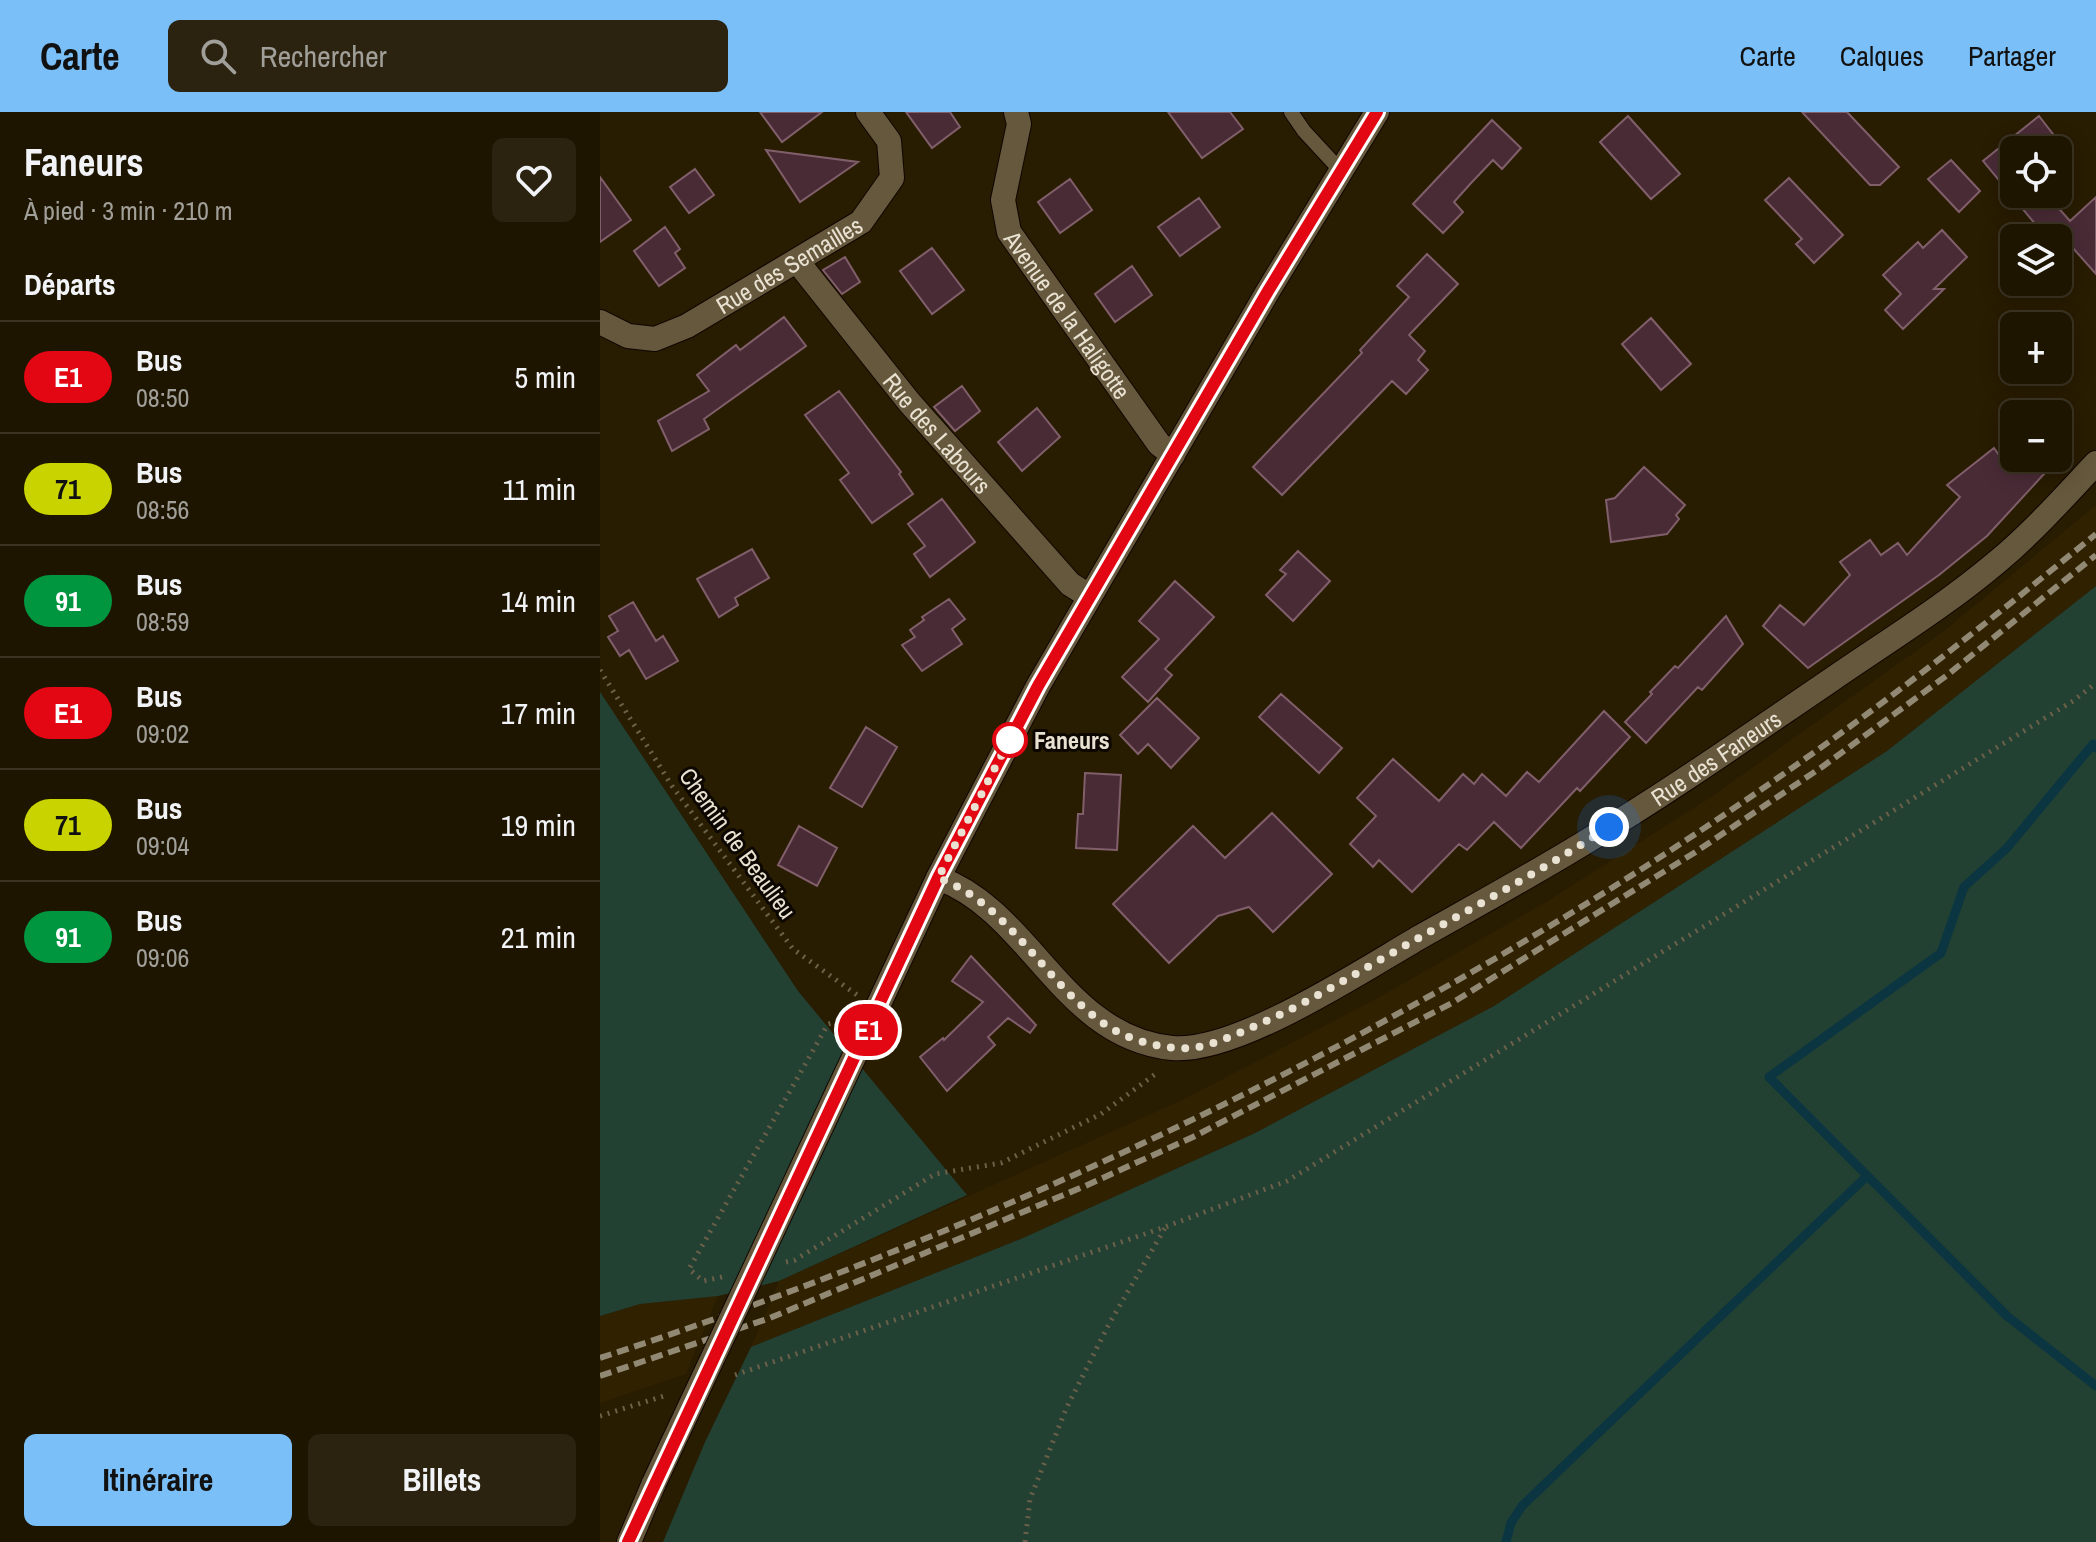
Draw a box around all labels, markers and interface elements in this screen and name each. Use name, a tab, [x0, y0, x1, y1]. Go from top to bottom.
search box	[168, 20, 728, 92]
text: Carte	[40, 31, 120, 82]
icon: search	[196, 34, 240, 78]
text: Rechercher	[260, 36, 387, 76]
text: Carte	[1740, 37, 1796, 75]
text: Calques	[1840, 37, 1924, 75]
text: Partager	[1968, 37, 2056, 75]
map controls	[2000, 136, 2072, 472]
button: locate	[2000, 136, 2072, 208]
text: Faneurs	[24, 137, 144, 188]
button: heart	[492, 138, 576, 222]
text: À pied · 3 min · 210 m	[24, 193, 233, 228]
street label: Rue des Semailles	[710, 209, 868, 321]
street label: Avenue de la Haligotte	[996, 223, 1138, 405]
button: layers	[2000, 224, 2072, 296]
text: Départs	[24, 264, 116, 304]
button: +	[2000, 312, 2072, 384]
text: Bus	[136, 340, 182, 380]
text: 5 min	[514, 357, 576, 397]
text: E1	[54, 358, 82, 396]
street label: Rue des Labours	[876, 366, 998, 500]
text: 08:50	[136, 380, 189, 415]
button: −	[2000, 400, 2072, 472]
text: Bus	[136, 452, 182, 492]
text: 11 min	[503, 469, 576, 509]
text: 71	[55, 470, 81, 508]
text: 08:56	[136, 492, 189, 527]
text: Bus	[136, 564, 182, 604]
text: 14 min	[501, 581, 576, 621]
text: 91	[55, 582, 81, 620]
text: 08:59	[136, 604, 189, 639]
text: Bus	[136, 676, 182, 716]
text: 17 min	[501, 693, 576, 733]
text: E1	[54, 694, 82, 732]
street label: Rue des Faneurs	[1645, 703, 1787, 813]
text: 09:02	[136, 716, 189, 751]
marker: Faneurs	[993, 723, 1027, 757]
place label: Faneurs	[1034, 724, 1110, 756]
street label: Chemin de Beaulieu	[672, 761, 804, 925]
text: Bus	[136, 788, 182, 828]
text: 19 min	[501, 805, 576, 845]
text: 71	[55, 806, 81, 844]
your location	[1589, 807, 1629, 847]
text: 09:04	[136, 828, 189, 863]
text: Bus	[136, 900, 182, 940]
text: 21 min	[501, 917, 576, 957]
text: 91	[55, 918, 81, 956]
text: 09:06	[136, 940, 189, 975]
line badge: E1	[832, 1004, 904, 1056]
text: E1	[854, 1011, 882, 1049]
button: Itinéraire	[24, 1434, 292, 1526]
button: Billets	[308, 1434, 576, 1526]

